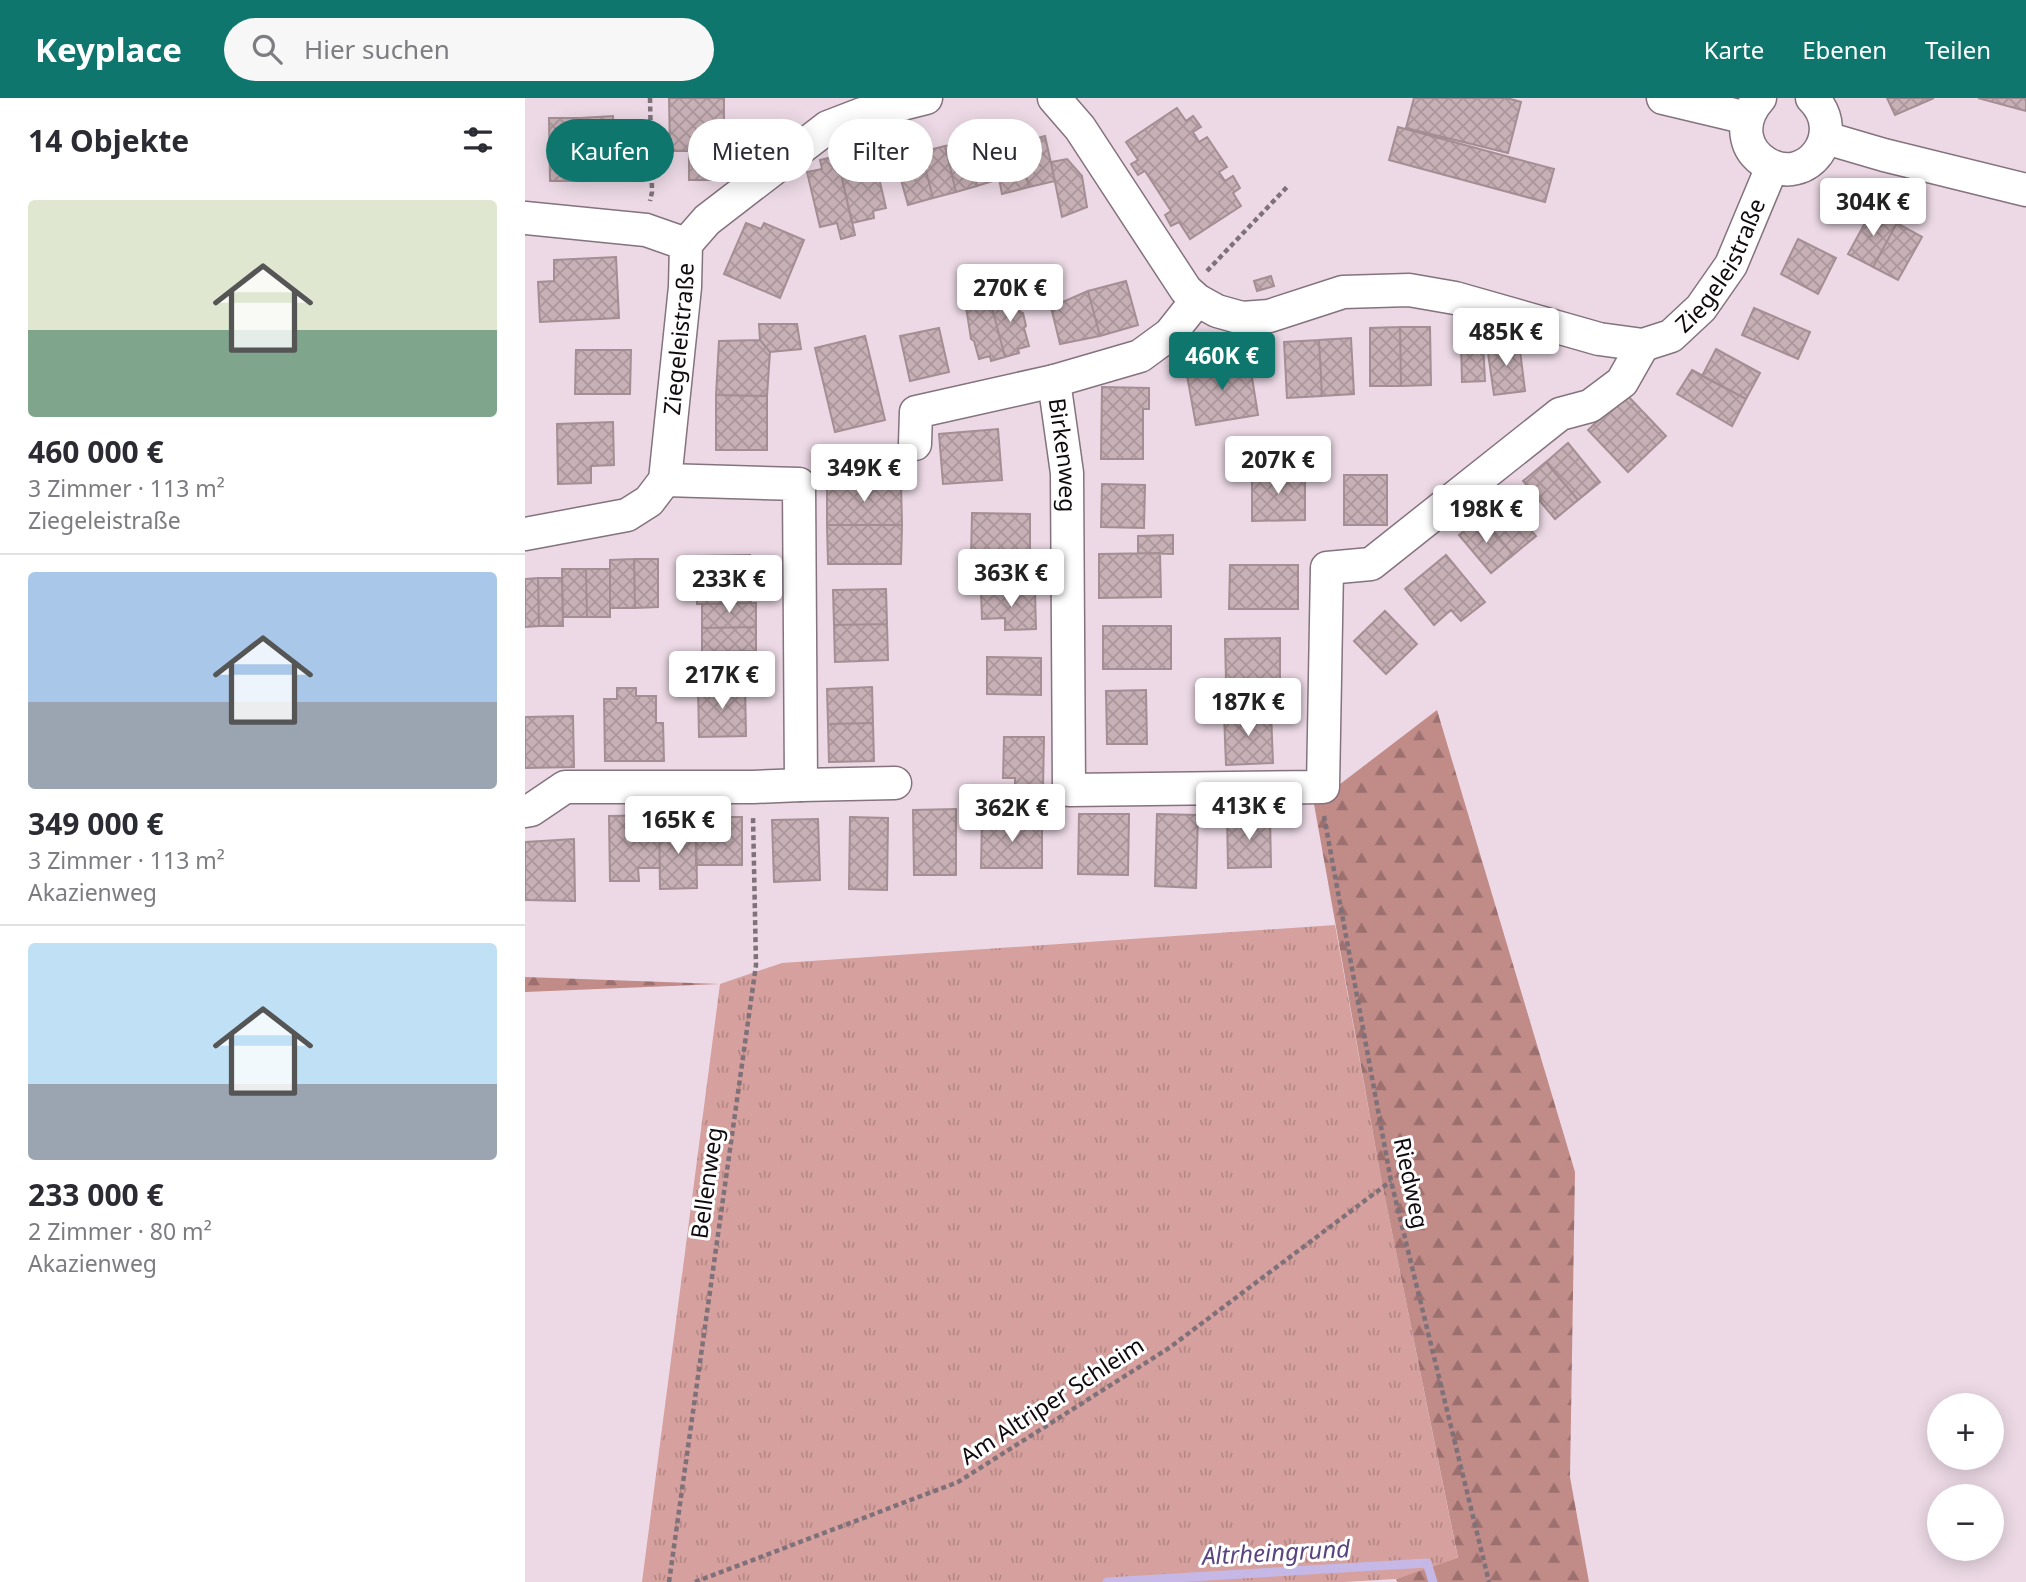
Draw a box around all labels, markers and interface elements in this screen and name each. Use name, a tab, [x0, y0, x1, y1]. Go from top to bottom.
search box	[224, 18, 714, 81]
text: Keyplace	[35, 27, 182, 72]
icon: search	[248, 30, 286, 68]
text: Hier suchen	[304, 31, 450, 67]
text: Karte	[1704, 33, 1764, 66]
text: Ebenen	[1802, 33, 1887, 66]
text: Teilen	[1925, 33, 1991, 66]
chip: Kaufen	[546, 119, 674, 182]
chip: Mieten	[688, 119, 814, 182]
chip: Filter	[828, 119, 933, 182]
chip: Neu	[947, 119, 1042, 182]
text: 14 Objekte	[28, 120, 189, 161]
icon: filters	[459, 121, 497, 159]
pin: 304K €	[1816, 178, 1930, 238]
text: 304K €	[1836, 185, 1910, 217]
street label: Ziegeleistraße	[1668, 193, 1772, 339]
icon: home	[200, 245, 326, 371]
street label: Ziegeleistraße	[655, 262, 701, 417]
pin: 270K €	[953, 264, 1067, 324]
text: 270K €	[973, 271, 1047, 303]
pin: 485K €	[1449, 308, 1563, 368]
text: 485K €	[1469, 315, 1543, 347]
pin: 460K €	[1165, 332, 1279, 392]
text: 460K €	[1185, 339, 1259, 371]
street label: Birkenweg	[1042, 396, 1084, 513]
text: 460 000 €	[28, 431, 164, 472]
pin: 207K €	[1221, 436, 1335, 496]
text: 207K €	[1241, 443, 1315, 475]
pin: 349K €	[807, 444, 921, 504]
text: 349K €	[827, 451, 901, 483]
text: 3 Zimmer · 113 m²	[28, 472, 225, 504]
pin: 198K €	[1429, 486, 1543, 545]
text: 198K €	[1449, 492, 1523, 524]
text: Ziegeleistraße	[28, 504, 181, 536]
pin: 363K €	[954, 550, 1068, 609]
pin: 233K €	[672, 556, 786, 615]
text: 363K €	[974, 556, 1048, 588]
text: 233K €	[692, 562, 766, 594]
icon: home	[200, 617, 326, 743]
pin: 217K €	[665, 652, 779, 711]
text: 217K €	[685, 658, 759, 690]
pin: 187K €	[1191, 678, 1305, 738]
text: 187K €	[1211, 685, 1285, 717]
pin: 413K €	[1192, 782, 1306, 842]
pin: 362K €	[955, 784, 1069, 844]
text: 413K €	[1212, 789, 1286, 821]
text: 362K €	[975, 791, 1049, 823]
pin: 165K €	[621, 796, 735, 856]
text: 349 000 €	[28, 803, 164, 844]
text: 165K €	[641, 803, 715, 835]
text: 3 Zimmer · 113 m²	[28, 844, 225, 876]
text: Akazienweg	[28, 876, 157, 908]
icon: home	[200, 988, 326, 1114]
street label: Bellenweg	[682, 1125, 730, 1241]
street label: Riedweg	[1387, 1134, 1437, 1231]
text: 233 000 €	[28, 1174, 164, 1215]
text: 2 Zimmer · 80 m²	[28, 1215, 212, 1247]
text: Akazienweg	[28, 1247, 157, 1279]
street label: Am Altriper Schleim	[953, 1329, 1150, 1472]
map controls	[1927, 1393, 2004, 1561]
button: +	[1927, 1393, 2004, 1470]
button: −	[1927, 1484, 2004, 1561]
water label: Altrheingrund	[1199, 1531, 1352, 1572]

